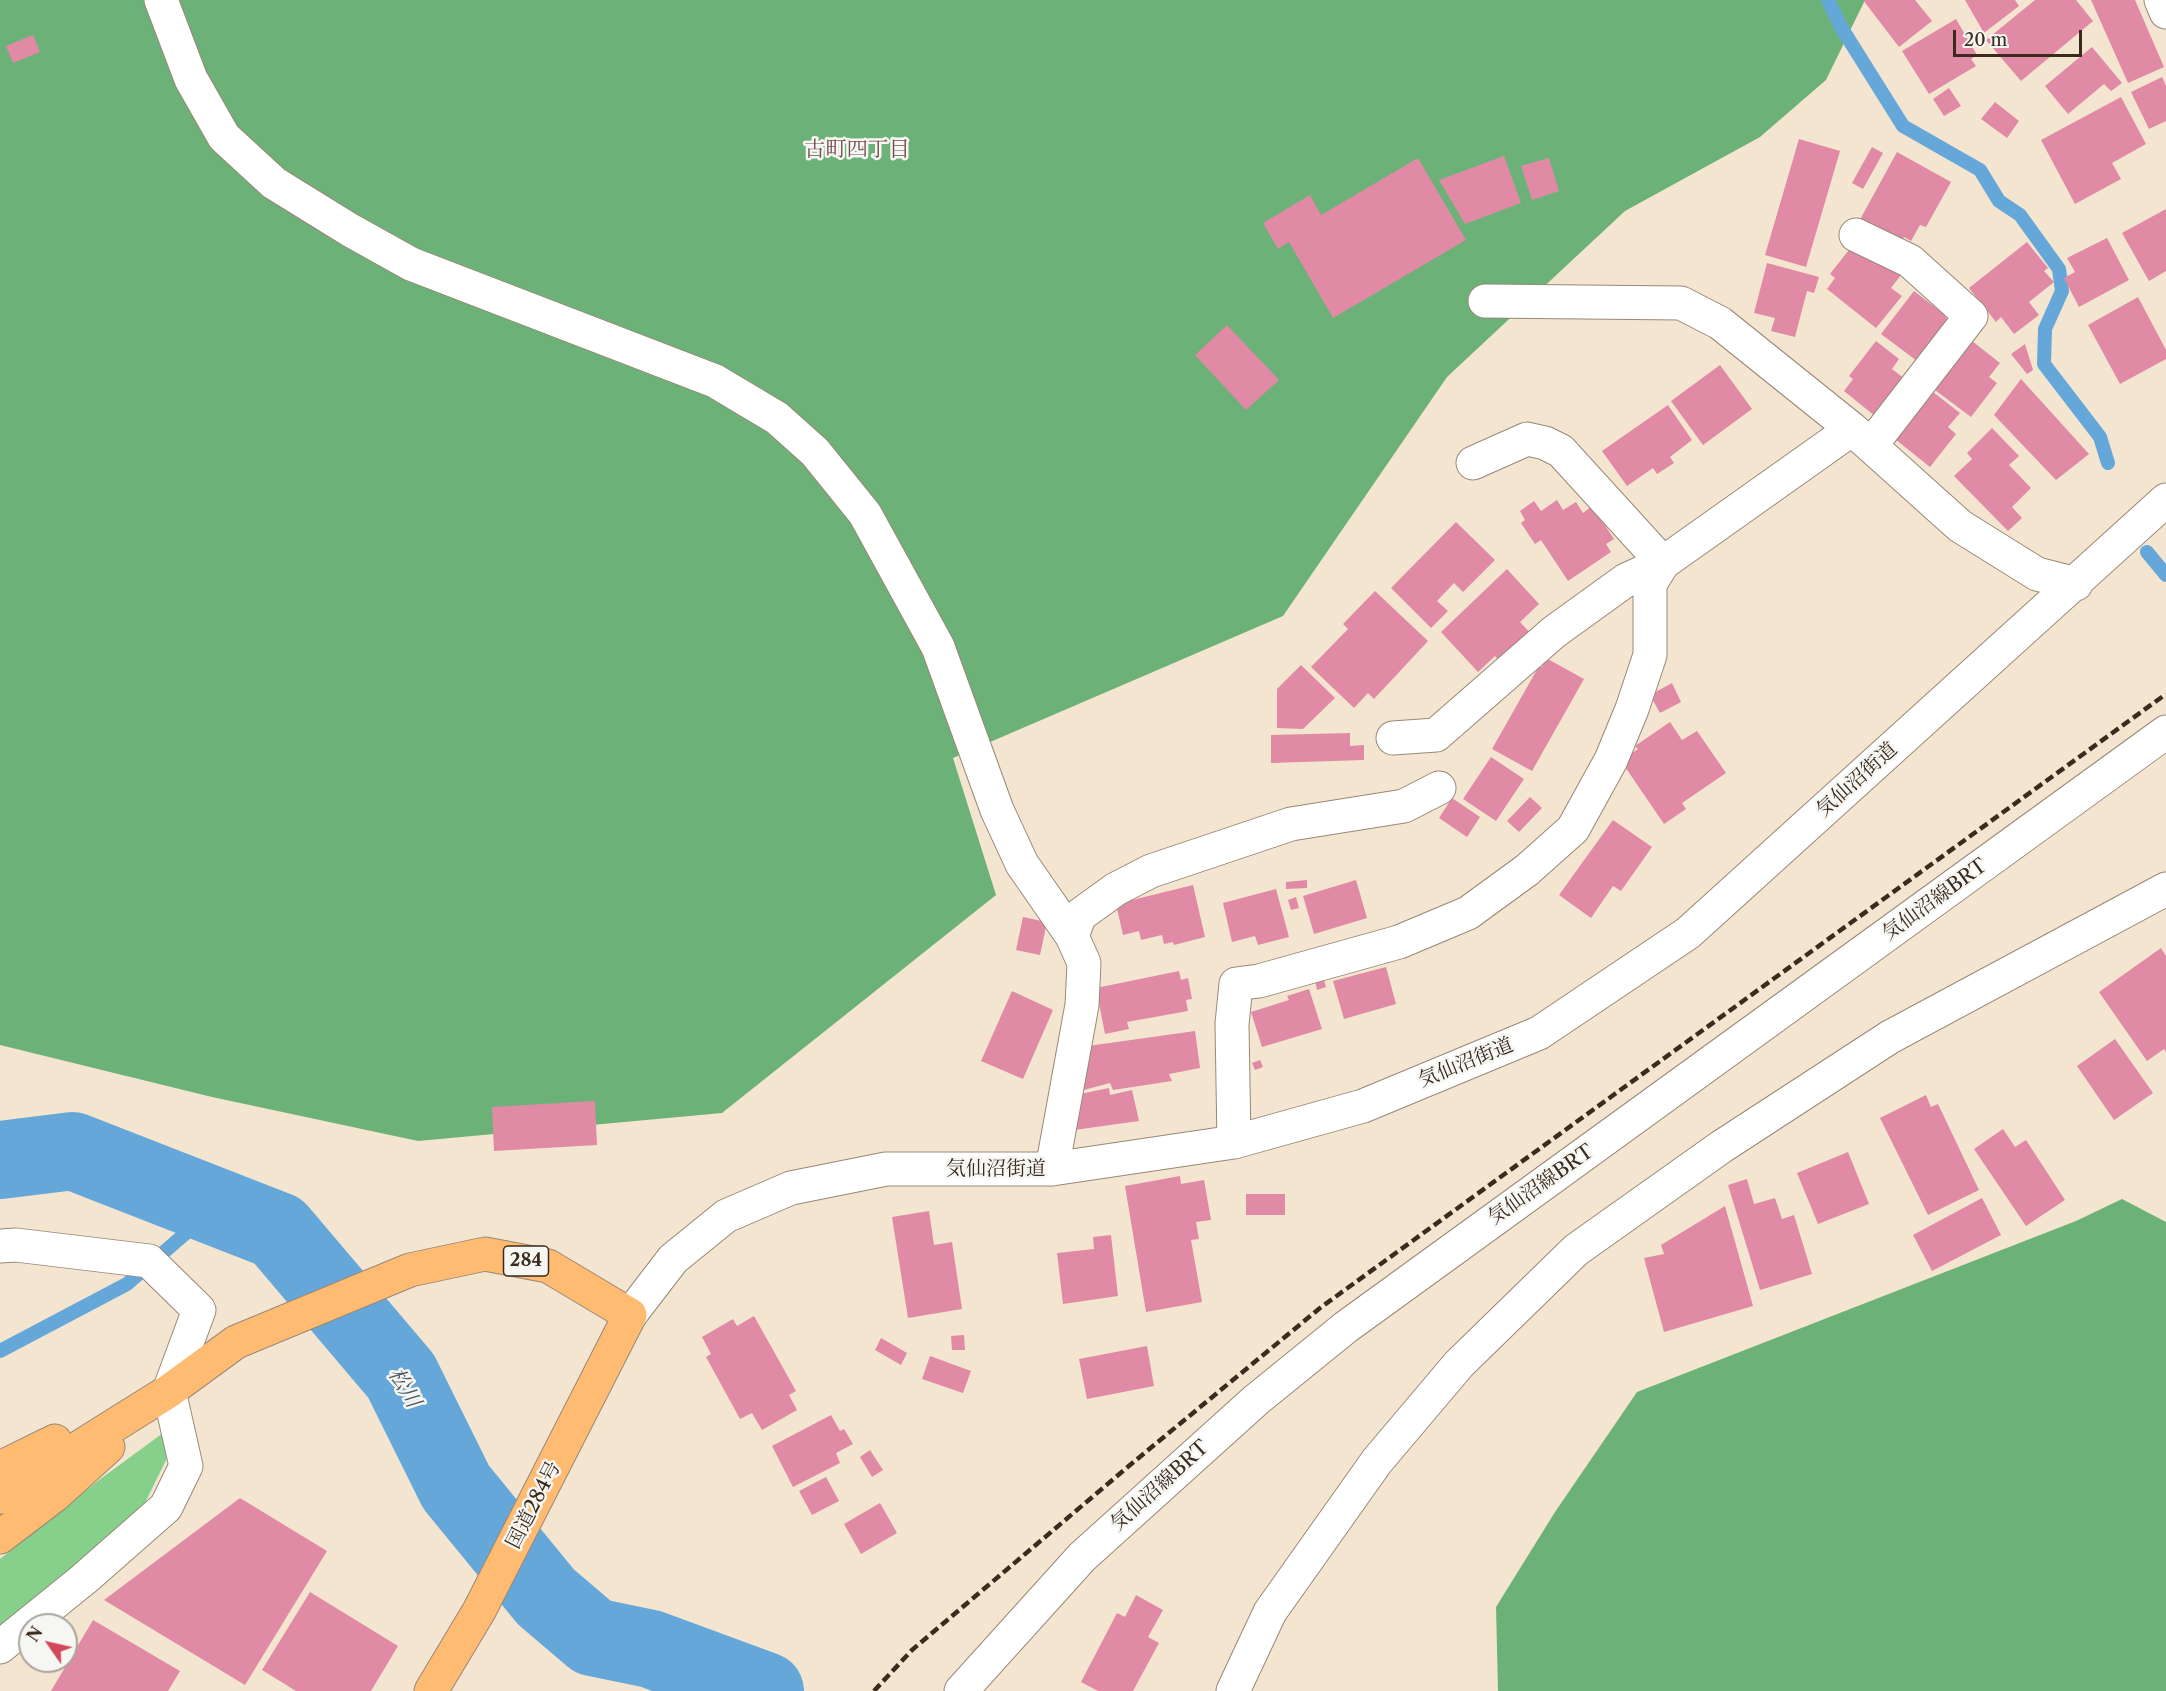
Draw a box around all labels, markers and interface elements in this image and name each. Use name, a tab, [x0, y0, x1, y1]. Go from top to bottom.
scale bar	[1956, 18, 2085, 56]
text: 20 m	[1964, 29, 2007, 51]
district label: 古町四丁目	[805, 137, 909, 163]
street label: 気仙沼街道	[1812, 738, 1902, 822]
street label: 気仙沼線BRT	[1878, 854, 1992, 946]
street label: 気仙沼街道	[1415, 1033, 1517, 1093]
street label: 気仙沼線BRT	[1484, 1140, 1598, 1230]
street label: 気仙沼街道	[946, 1157, 1046, 1181]
road number: 284	[504, 1246, 548, 1276]
water label: 松川	[382, 1364, 426, 1412]
street label: 気仙沼線BRT	[1106, 1436, 1214, 1536]
street label: 国道284号	[502, 1457, 566, 1553]
north arrow	[18, 1613, 78, 1673]
text: N	[23, 1623, 47, 1645]

